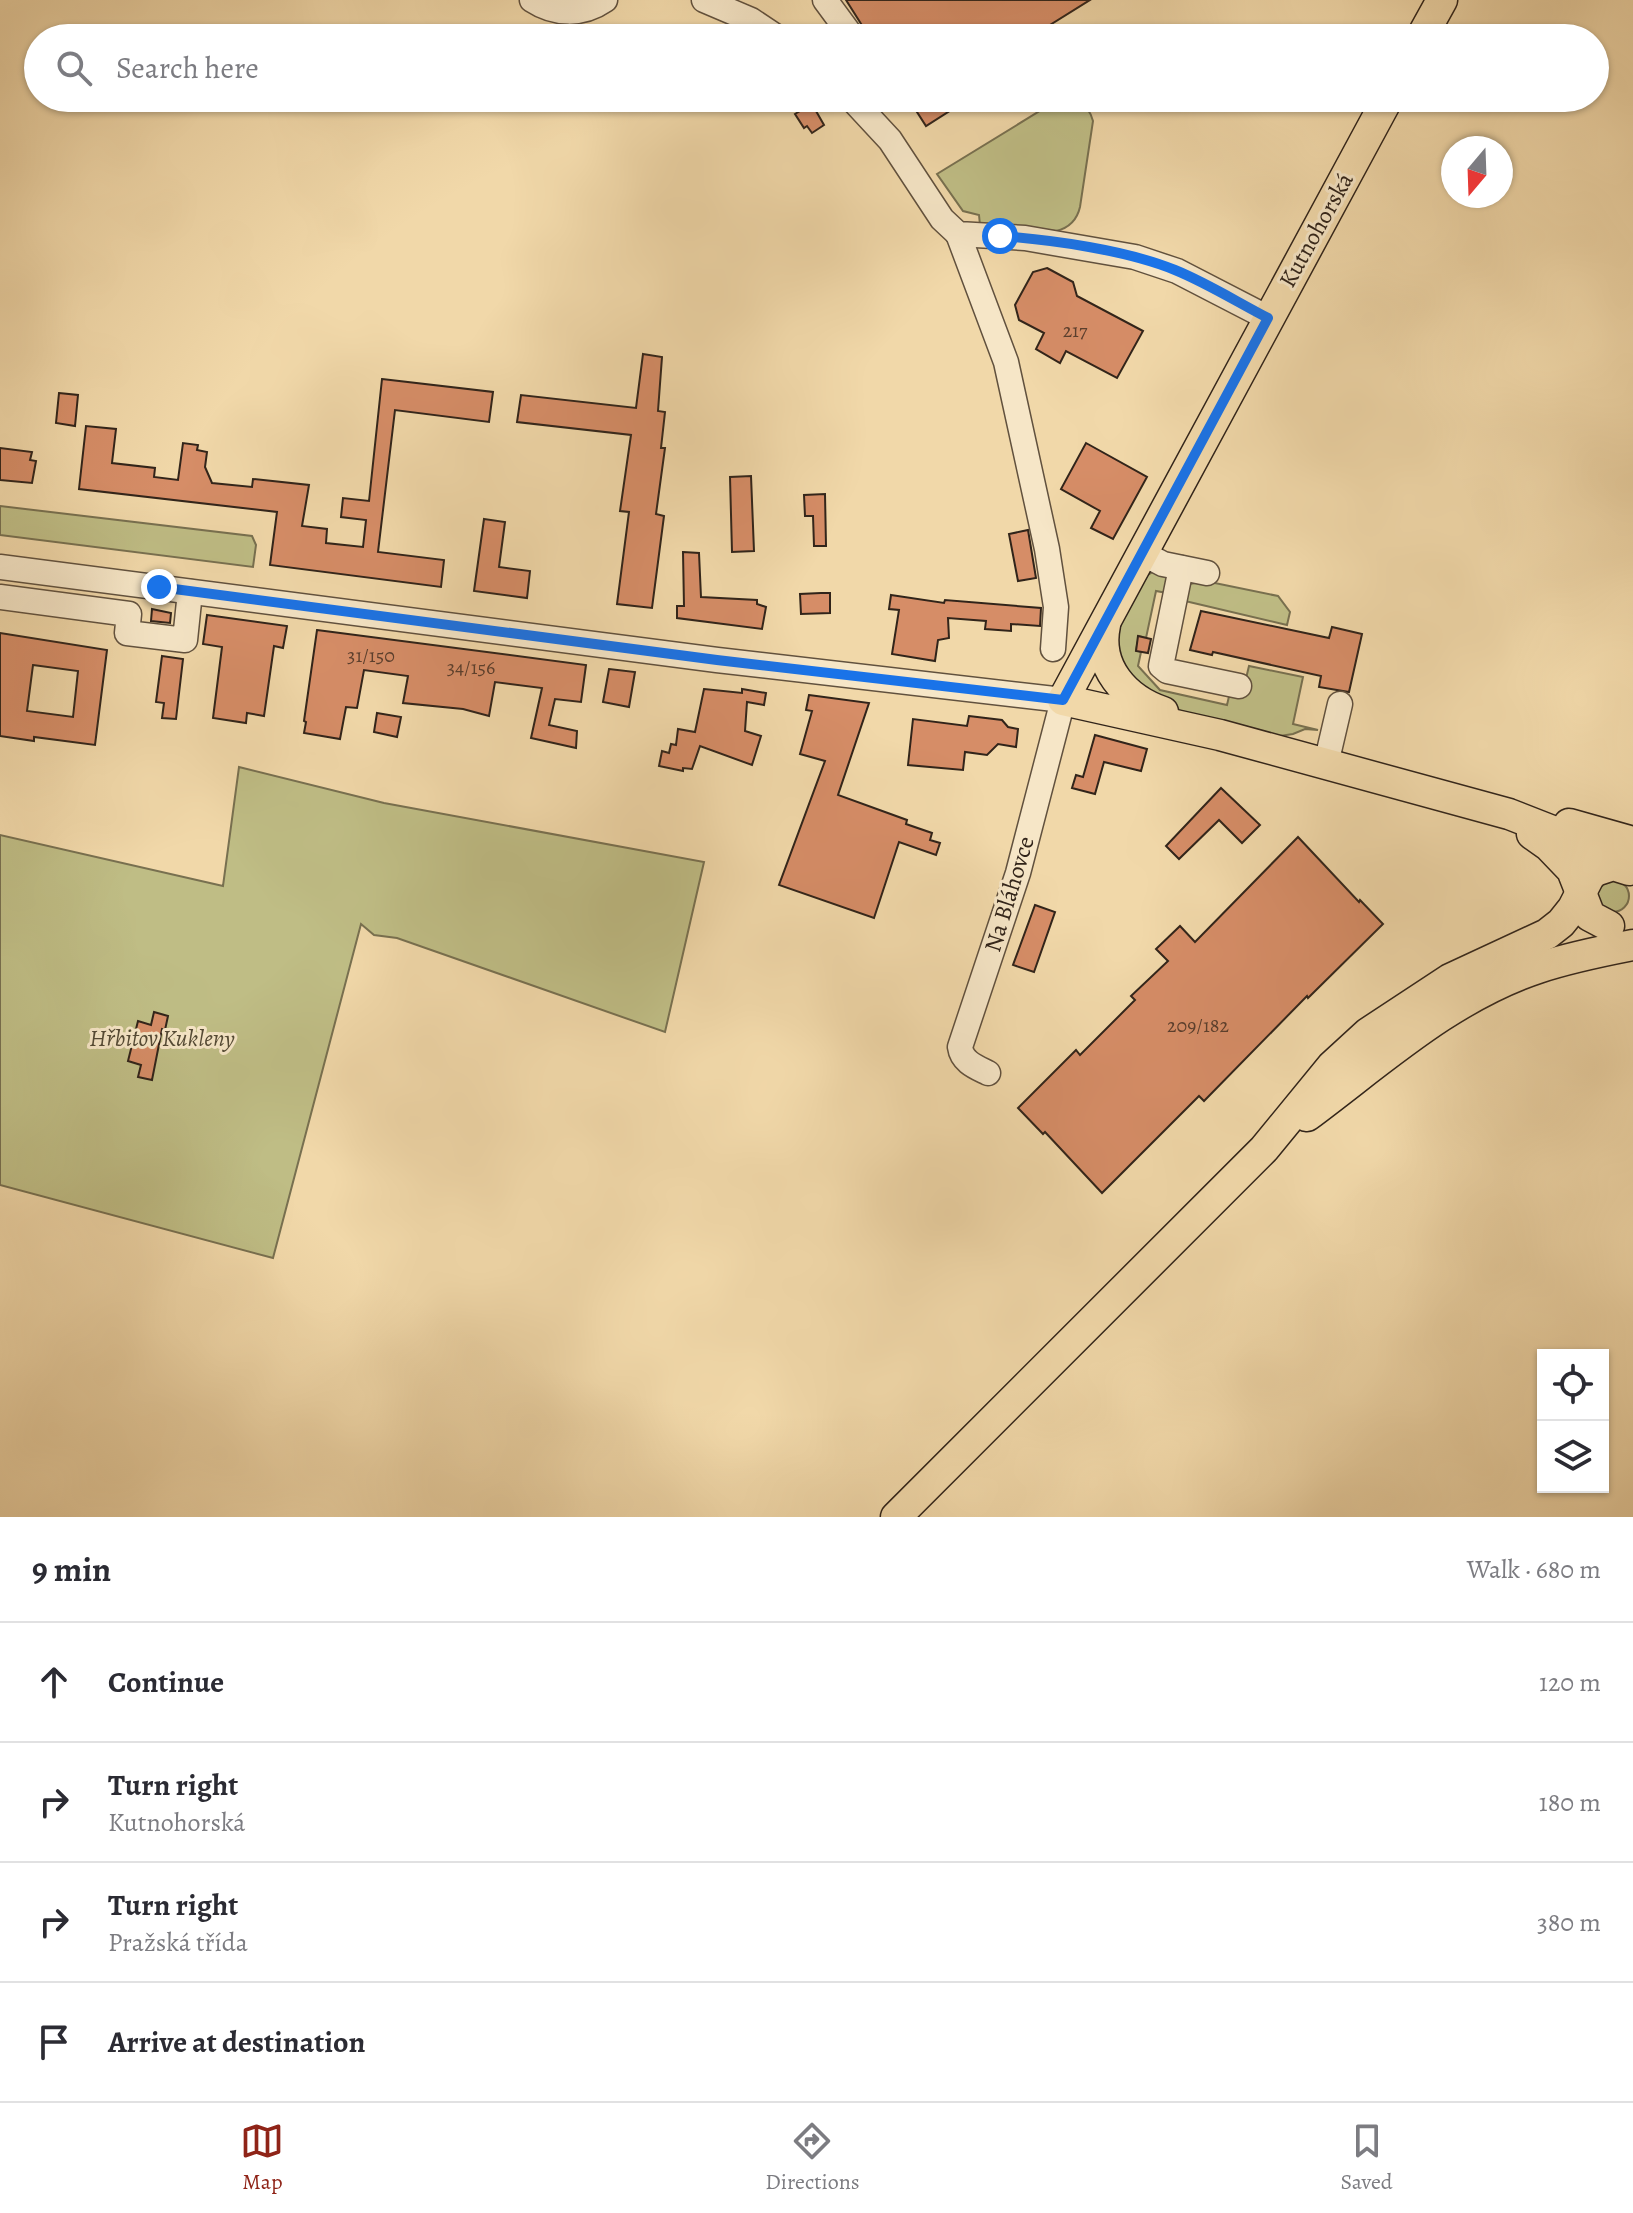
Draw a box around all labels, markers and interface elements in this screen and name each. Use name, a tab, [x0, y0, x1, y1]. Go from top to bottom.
search box	[24, 24, 1609, 112]
icon: search	[52, 46, 96, 90]
text: Search here	[116, 48, 259, 88]
north arrow	[1441, 136, 1513, 208]
street label: Kutnohorská	[1271, 166, 1361, 293]
route start	[982, 218, 1018, 254]
house number: 217	[1063, 317, 1088, 344]
route end	[141, 569, 177, 605]
house number: 31/150	[347, 642, 395, 669]
house number: 34/156	[447, 654, 495, 681]
street label: Na Bláhovce	[976, 832, 1042, 956]
house number: 209/182	[1167, 1012, 1229, 1039]
park label: Hřbitov Kukleny	[89, 1022, 235, 1054]
map controls	[1537, 1349, 1609, 1493]
button: locate	[1537, 1349, 1609, 1421]
button: layers	[1537, 1421, 1609, 1493]
text: 9 min	[32, 1546, 111, 1593]
text: Walk · 680 m	[1467, 1552, 1601, 1587]
icon: ahead	[32, 1660, 76, 1704]
text: Continue	[108, 1662, 224, 1702]
text: 120 m	[1539, 1665, 1601, 1700]
text: Turn right	[108, 1765, 238, 1805]
icon: right	[32, 1780, 76, 1824]
text: 180 m	[1539, 1785, 1601, 1820]
text: Kutnohorská	[108, 1805, 245, 1840]
text: Turn right	[108, 1885, 238, 1925]
icon: right	[32, 1900, 76, 1944]
text: 380 m	[1537, 1905, 1601, 1940]
text: Pražská třída	[108, 1925, 248, 1960]
icon: arrive	[32, 2020, 76, 2064]
text: Arrive at destination	[108, 2022, 365, 2062]
tab: Map	[240, 2119, 284, 2197]
tab: Directions	[765, 2119, 860, 2197]
tab: Saved	[1340, 2119, 1393, 2197]

